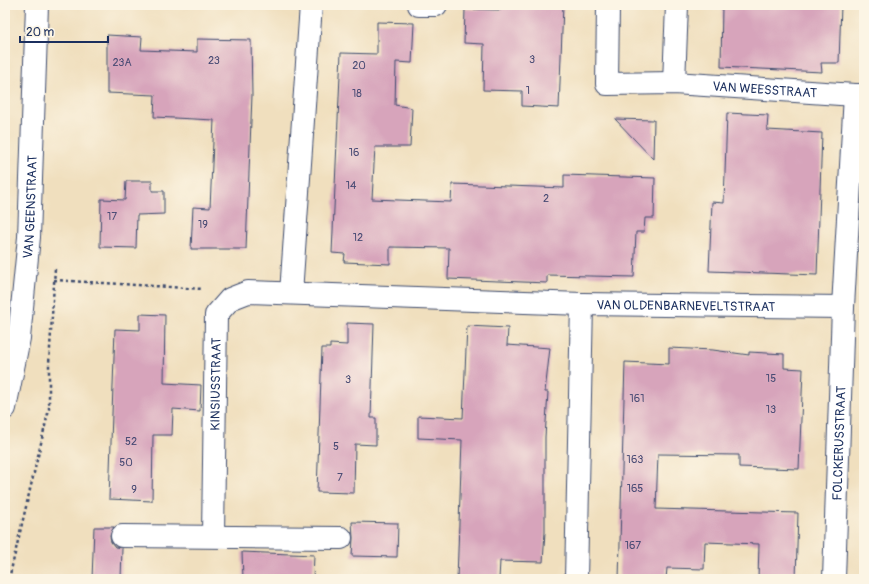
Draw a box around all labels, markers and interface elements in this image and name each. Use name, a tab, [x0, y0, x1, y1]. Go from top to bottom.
scale bar	[20, 18, 108, 44]
text: 20 m	[26, 25, 55, 40]
house number: 3	[529, 53, 535, 66]
house number: 23	[208, 54, 220, 67]
house number: 23A	[112, 56, 132, 69]
house number: 20	[352, 59, 366, 72]
street label: VAN WEESSTRAAT	[712, 79, 817, 101]
house number: 1	[526, 84, 530, 97]
house number: 18	[352, 87, 362, 100]
house number: 16	[349, 146, 359, 159]
street label: VAN GEENSTRAAT	[20, 155, 41, 259]
house number: 14	[346, 179, 357, 192]
house number: 2	[543, 192, 549, 205]
house number: 17	[107, 210, 117, 223]
house number: 19	[198, 218, 208, 231]
house number: 12	[353, 231, 363, 244]
street label: VAN OLDENBARNEVELTSTRAAT	[596, 297, 775, 315]
street label: KINSIUSSTRAAT	[207, 337, 225, 431]
house number: 15	[766, 372, 776, 385]
house number: 3	[345, 373, 351, 386]
street label: FOLCKERUSSTRAAT	[830, 385, 849, 501]
house number: 161	[629, 392, 645, 405]
house number: 13	[766, 403, 776, 416]
house number: 52	[125, 435, 137, 448]
house number: 5	[333, 440, 339, 453]
house number: 163	[627, 453, 643, 466]
house number: 50	[119, 456, 133, 469]
house number: 7	[337, 471, 343, 484]
house number: 165	[627, 482, 643, 495]
house number: 9	[131, 483, 137, 496]
house number: 167	[625, 539, 641, 552]

